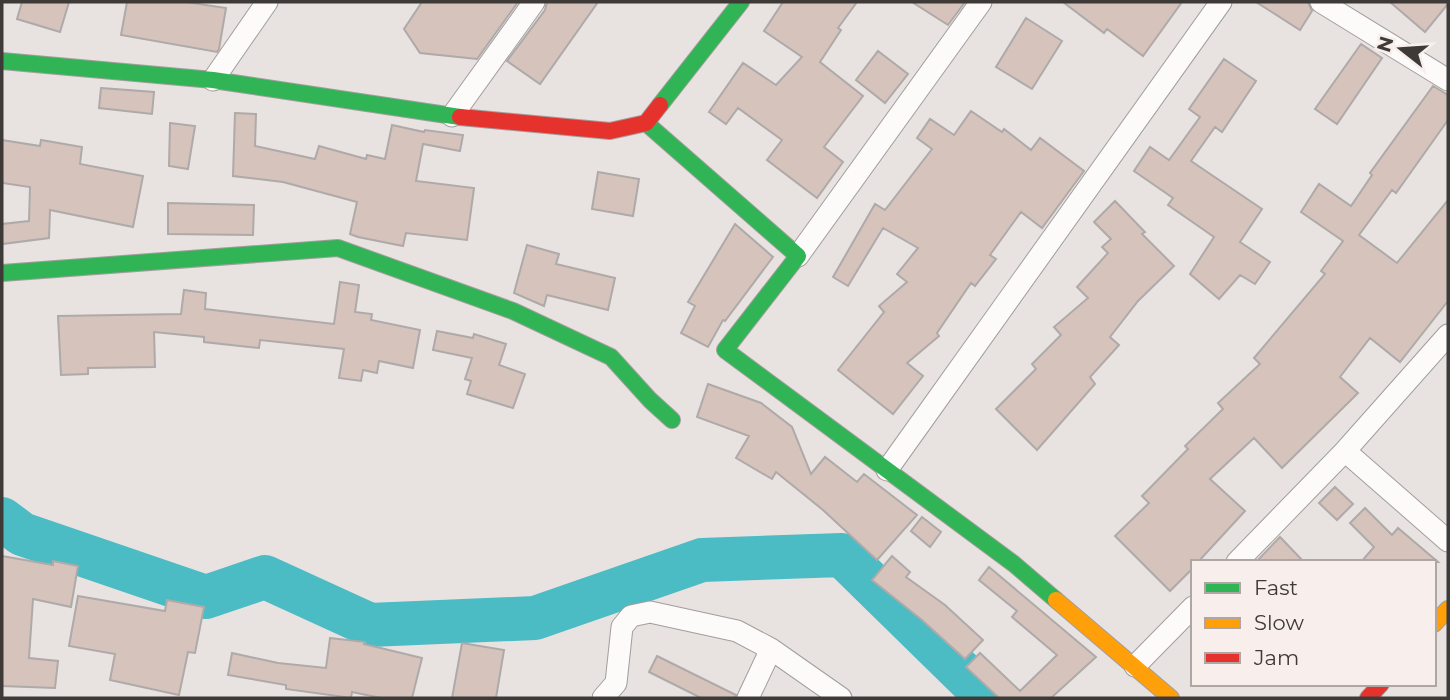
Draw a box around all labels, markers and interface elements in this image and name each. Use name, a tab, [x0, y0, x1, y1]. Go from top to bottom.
north arrow	[1366, 14, 1436, 84]
text: N	[1372, 33, 1398, 55]
legend	[1191, 560, 1436, 686]
text: Fast	[1254, 575, 1298, 600]
text: Slow	[1254, 610, 1304, 635]
text: Jam	[1253, 645, 1299, 670]

